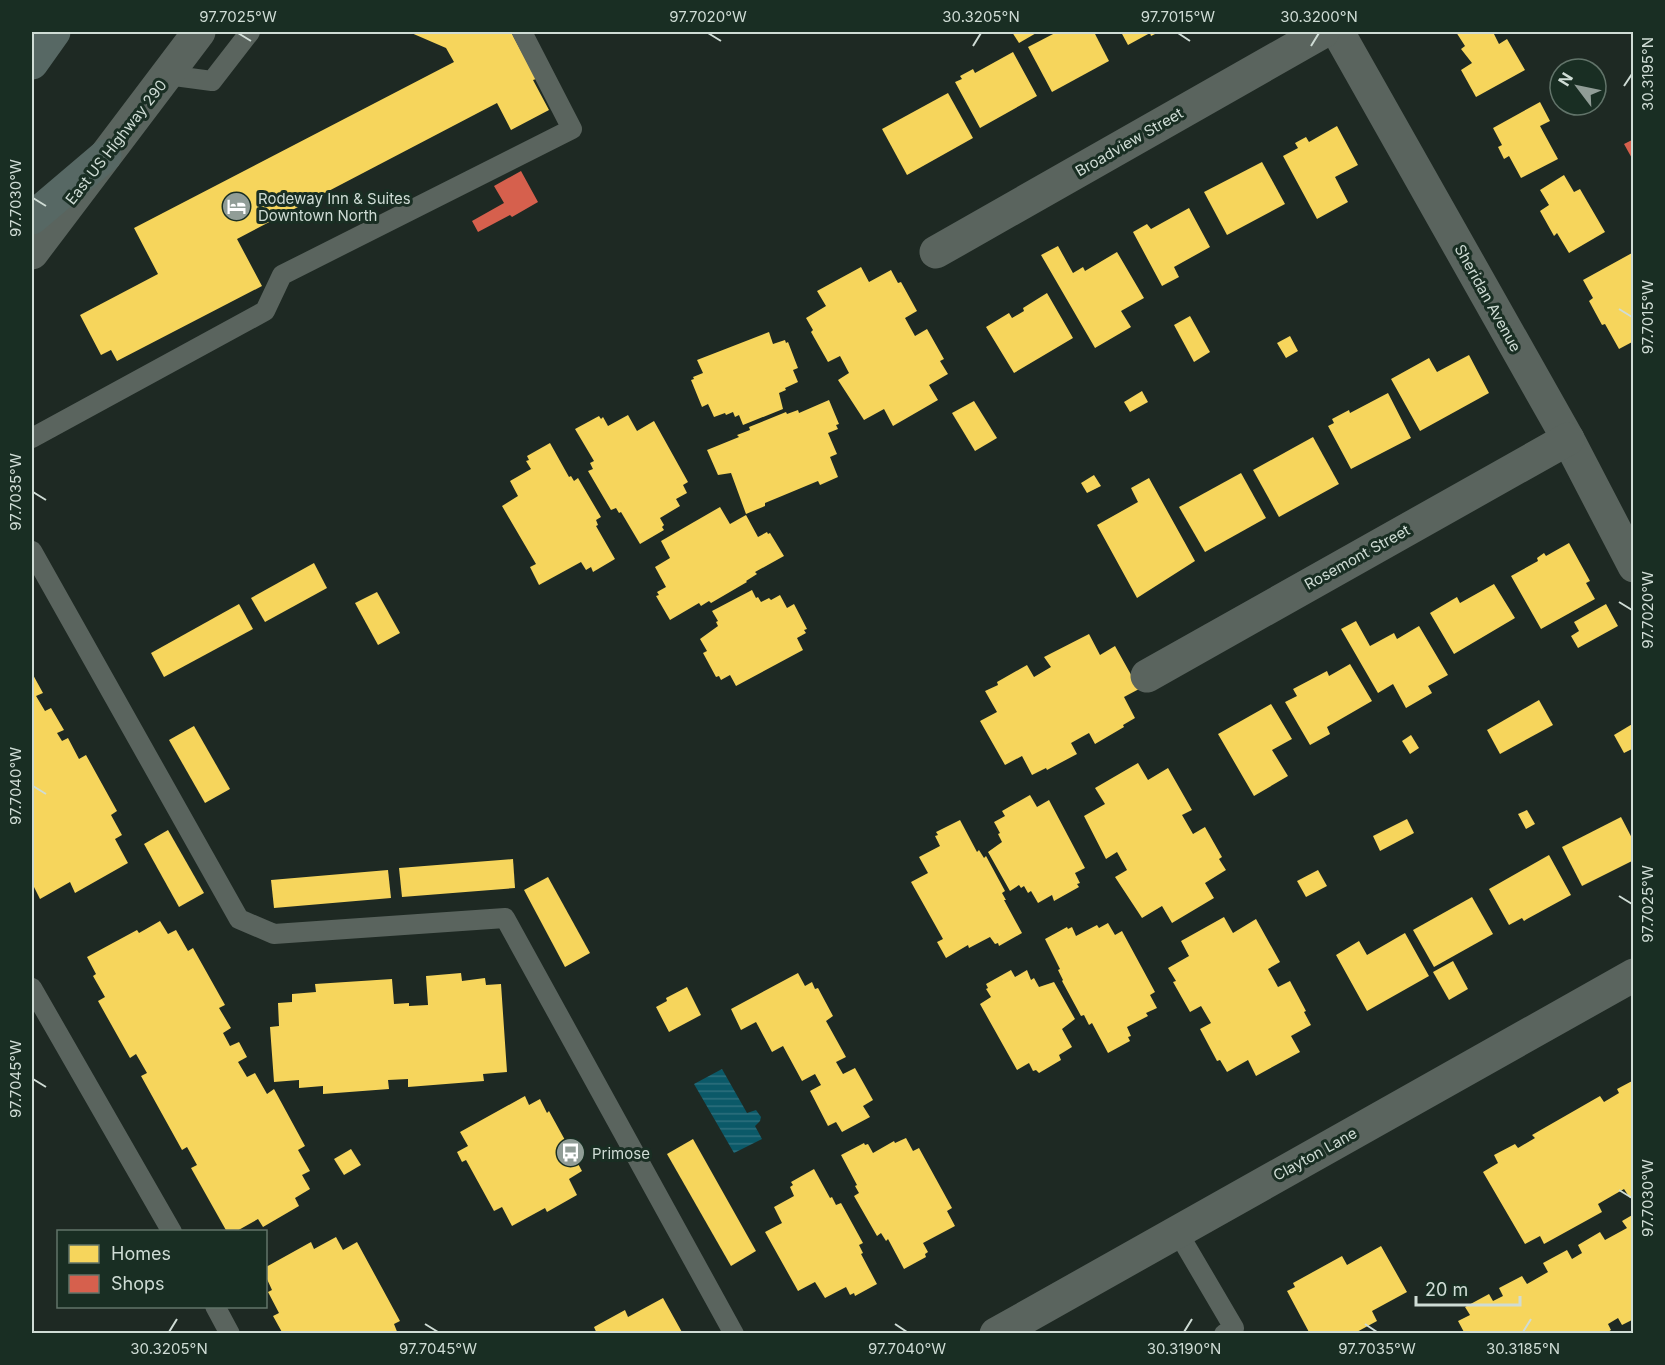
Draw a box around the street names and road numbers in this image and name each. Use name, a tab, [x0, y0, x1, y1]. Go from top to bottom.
street label: East US Highway 290	[61, 76, 171, 208]
street label: Broadview Street	[1072, 103, 1186, 181]
street label: Sheridan Avenue	[1451, 241, 1525, 355]
street label: Rosemont Street	[1301, 520, 1413, 594]
street label: Clayton Lane	[1270, 1123, 1360, 1185]

